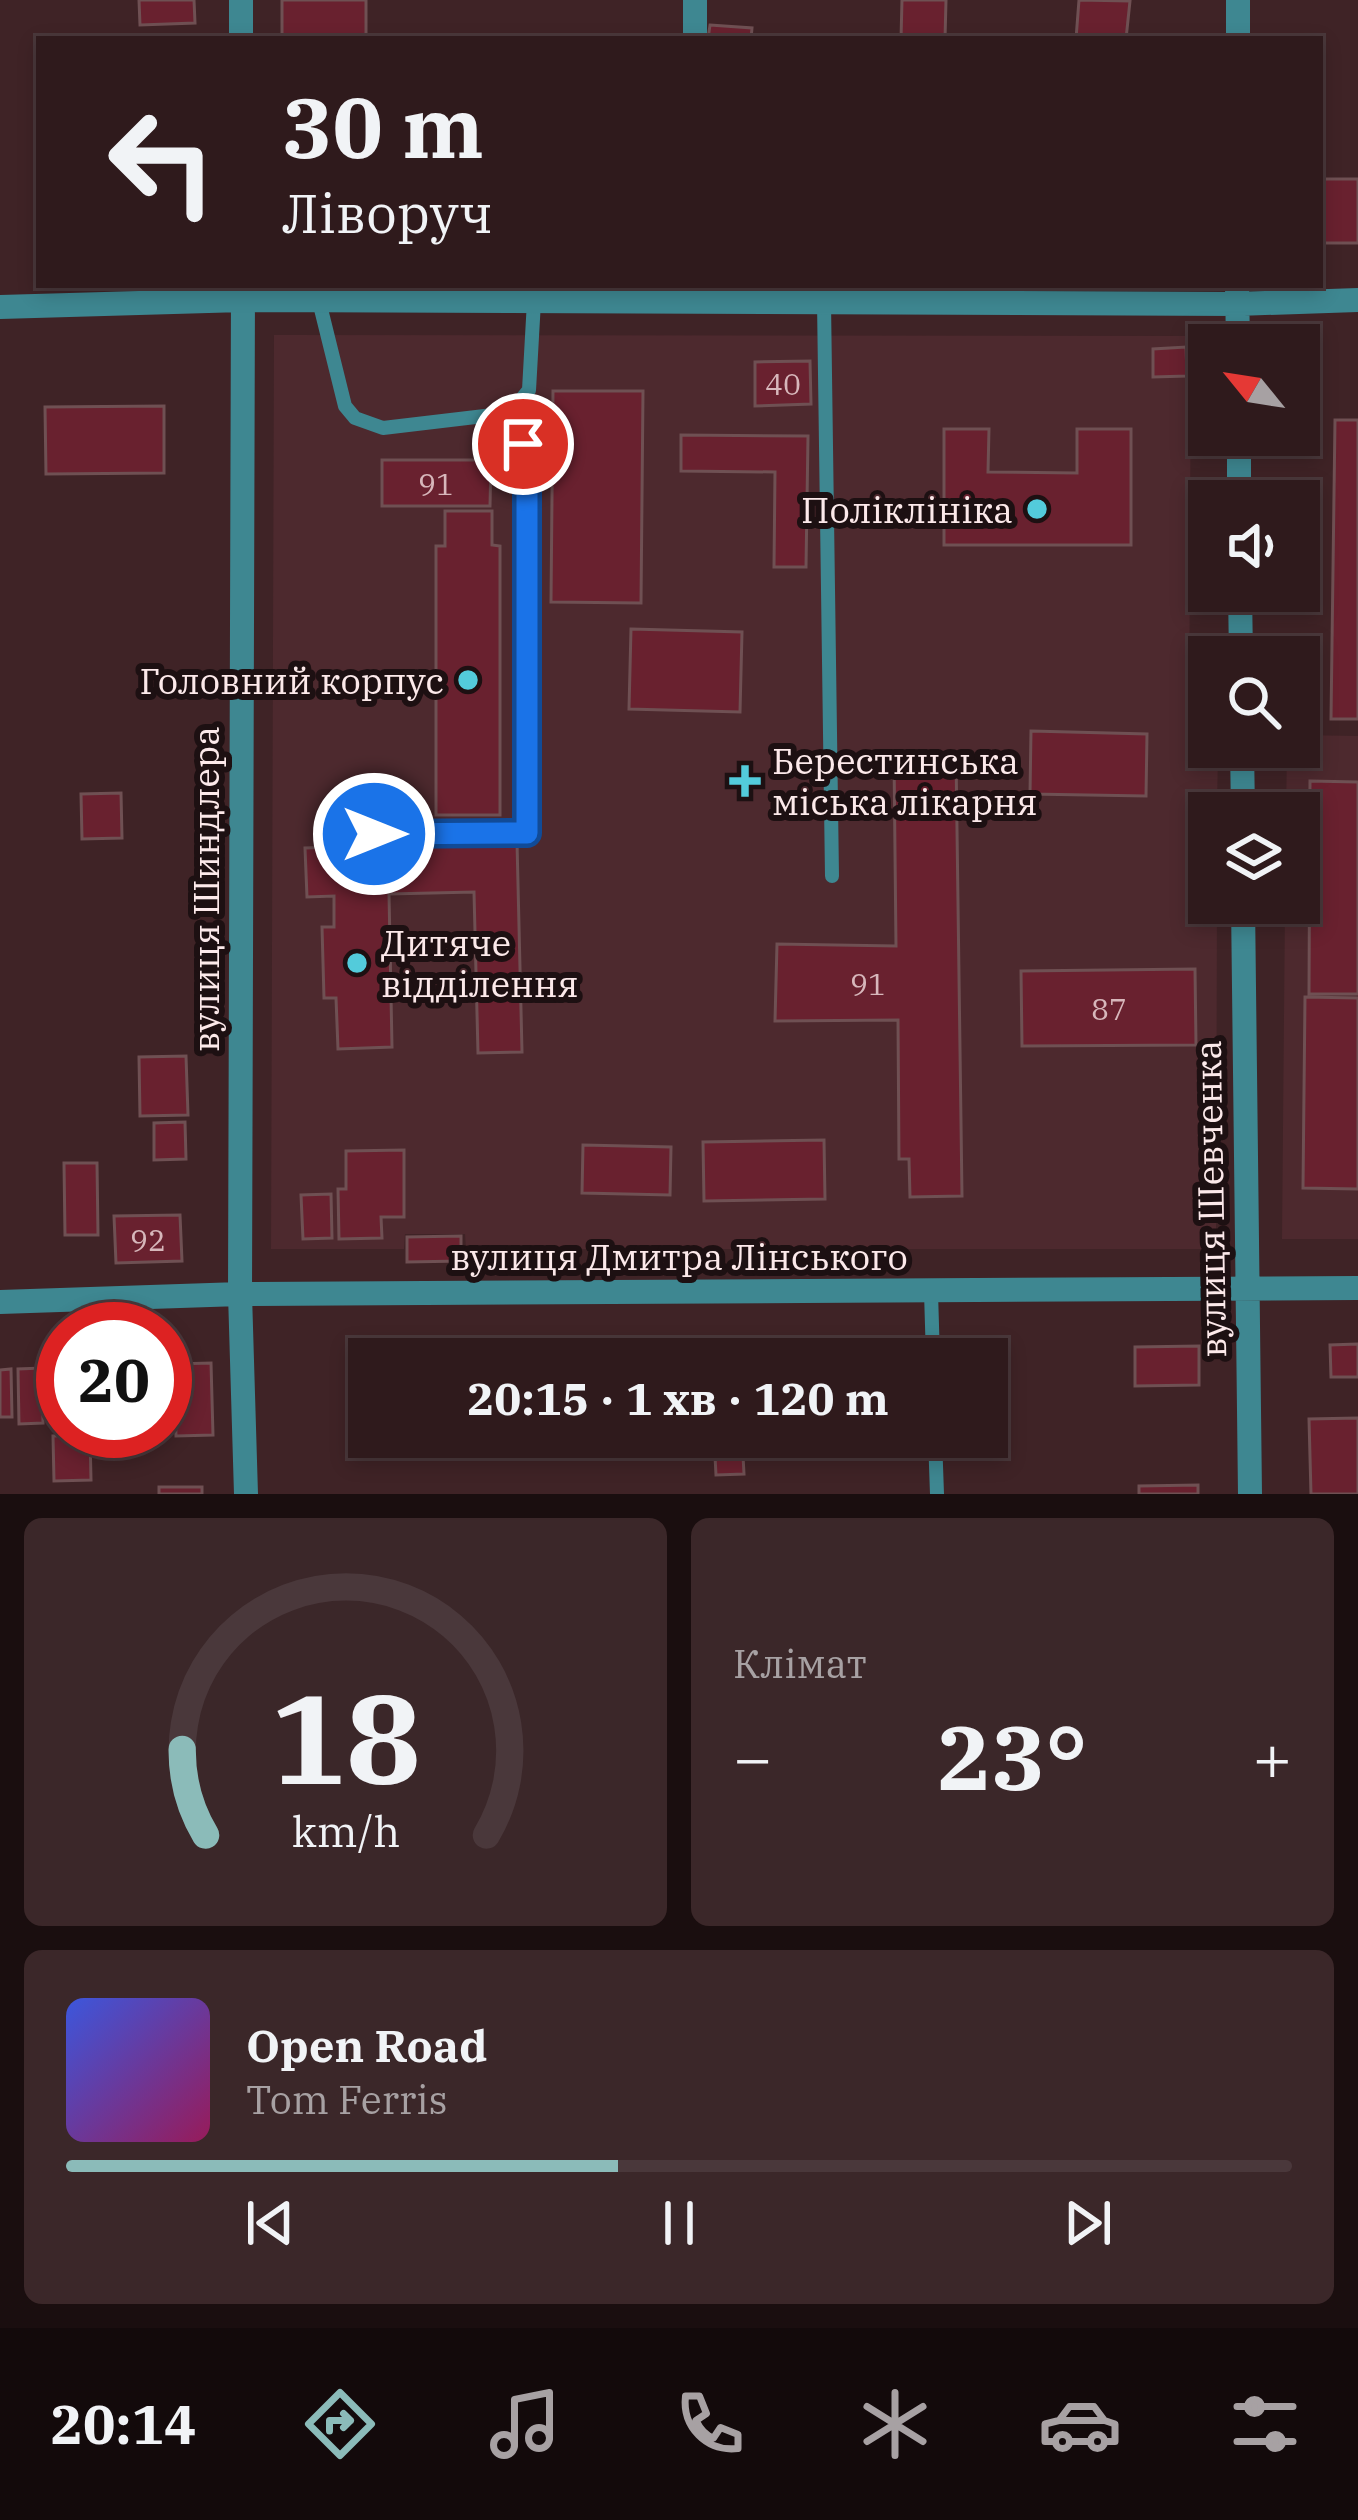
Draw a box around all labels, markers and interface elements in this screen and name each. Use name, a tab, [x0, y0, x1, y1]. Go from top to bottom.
text: 30 m	[282, 72, 484, 181]
icon: left	[84, 84, 240, 240]
text: Ліворуч	[282, 178, 493, 248]
north arrow	[1188, 324, 1320, 456]
map controls	[1188, 324, 1320, 924]
house number: 40	[765, 364, 801, 403]
pin	[472, 393, 574, 495]
icon: arrive	[490, 411, 556, 477]
house number: 91	[418, 464, 454, 503]
button: sound	[1188, 480, 1320, 612]
place label: Поліклініка	[801, 486, 1013, 533]
marker: Поліклініка	[1024, 496, 1050, 522]
button: search	[1188, 636, 1320, 768]
place label: Головний корпус	[139, 657, 444, 704]
marker: Головний корпус	[455, 667, 481, 693]
street label: вулиця Шиндлера	[182, 726, 229, 1052]
place label: Берестинська міська лікарня	[772, 737, 1038, 825]
marker: Берестинська міська лікарня	[729, 765, 761, 797]
position arrow	[311, 771, 437, 897]
button: layers	[1188, 792, 1320, 924]
place label: Дитяче відділення	[381, 919, 578, 1007]
marker: Дитяче відділення	[344, 950, 370, 976]
house number: 91	[850, 964, 886, 1003]
house number: 87	[1091, 989, 1127, 1028]
street label: вулиця Шевченка	[1184, 1040, 1236, 1358]
house number: 92	[130, 1220, 166, 1259]
street label: вулиця Дмитра Лінського	[450, 1233, 908, 1280]
speed limit sign: 20	[36, 1302, 192, 1458]
text: 20:15 · 1 хв · 120 m	[467, 1369, 889, 1427]
text: Клімат	[733, 1638, 867, 1689]
text: 18	[271, 1656, 420, 1818]
text: 23°	[937, 1698, 1088, 1815]
text: −	[733, 1714, 773, 1800]
text: +	[1252, 1714, 1292, 1800]
text: km/h	[291, 1803, 400, 1859]
text: Open Road	[246, 2016, 487, 2074]
text: Tom Ferris	[246, 2074, 448, 2125]
icon: previous	[237, 2190, 303, 2256]
icon: pause	[646, 2190, 712, 2256]
icon: next	[1055, 2190, 1121, 2256]
icon: directions	[298, 2382, 382, 2466]
icon: music	[483, 2382, 567, 2466]
icon: phone	[668, 2382, 752, 2466]
icon: climate	[853, 2382, 937, 2466]
icon: car	[1038, 2382, 1122, 2466]
icon: filters	[1223, 2382, 1307, 2466]
text: 20:14	[51, 2389, 197, 2459]

